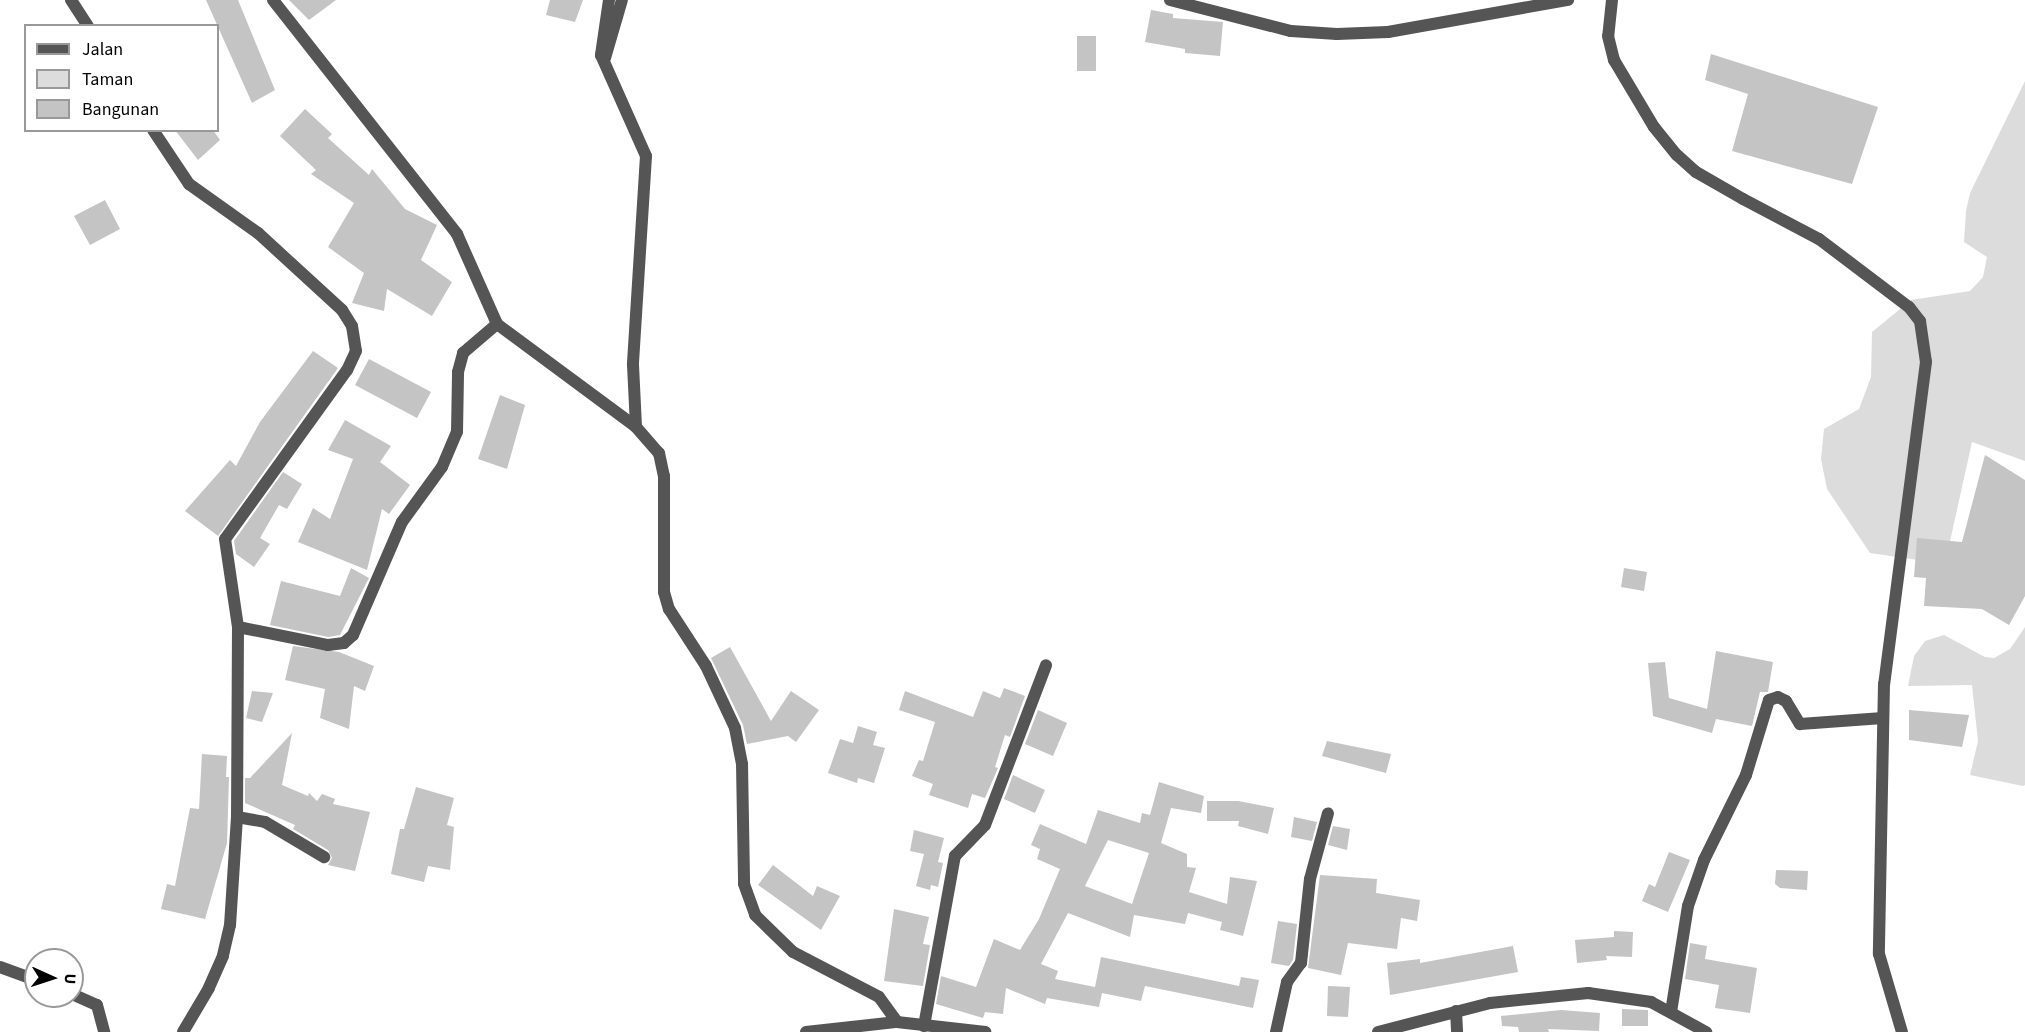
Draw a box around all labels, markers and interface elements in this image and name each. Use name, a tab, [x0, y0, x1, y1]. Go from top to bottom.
legend	[24, 24, 219, 132]
text: Jalan	[82, 37, 123, 62]
text: Taman	[82, 67, 133, 92]
text: Bangunan	[82, 97, 159, 122]
north arrow	[24, 948, 84, 1008]
text: U	[59, 973, 81, 985]

